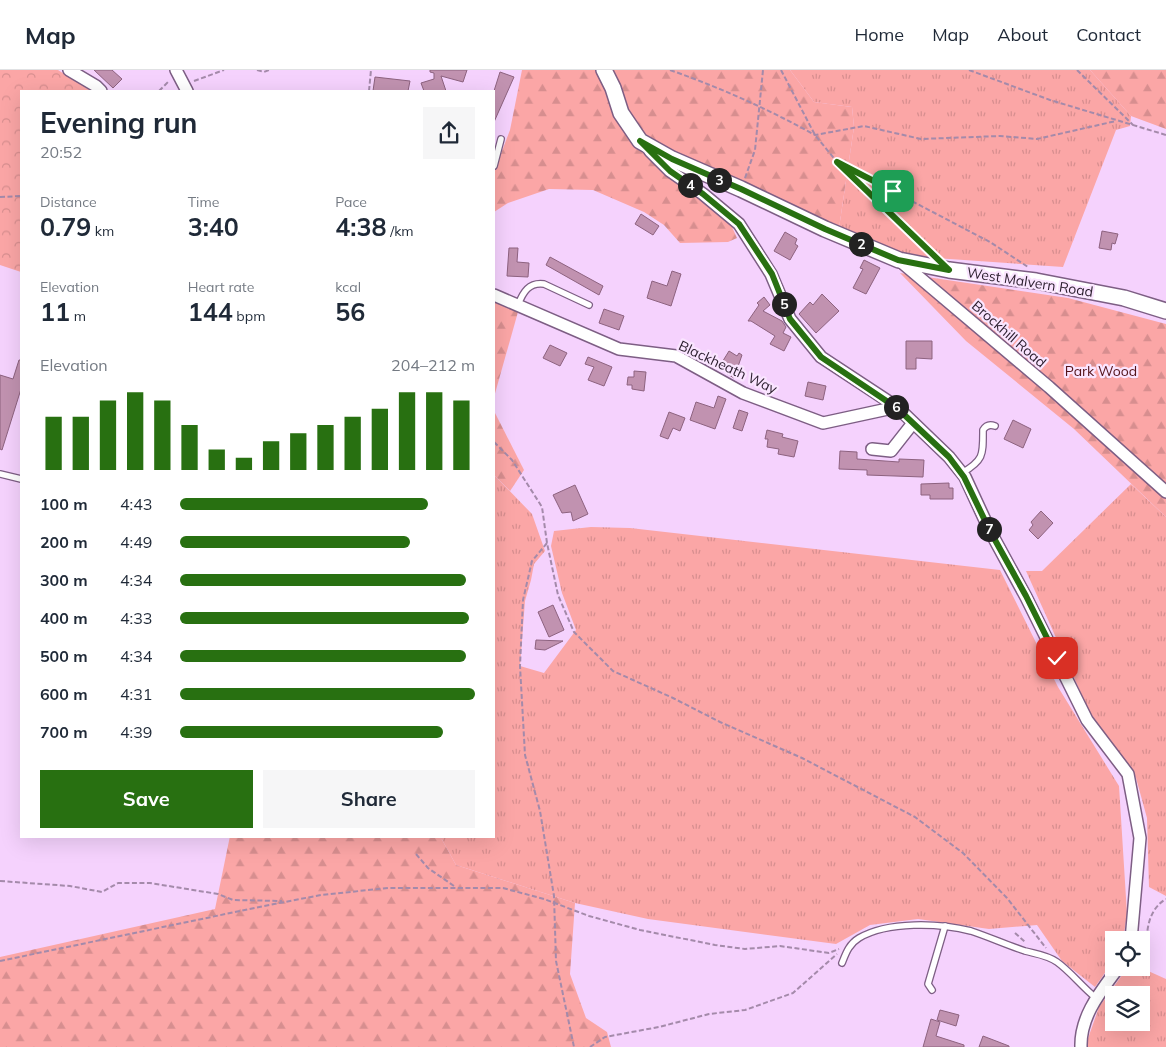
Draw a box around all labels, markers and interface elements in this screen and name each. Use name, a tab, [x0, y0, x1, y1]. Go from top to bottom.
text: Map	[25, 20, 76, 50]
text: Home	[854, 23, 904, 46]
text: Map	[932, 23, 969, 46]
text: About	[997, 23, 1048, 46]
text: Contact	[1076, 23, 1141, 46]
text: Evening run	[40, 105, 197, 140]
button: share	[423, 107, 475, 159]
text: 20:52	[40, 142, 82, 162]
pin: 3	[706, 168, 732, 192]
pin	[872, 170, 914, 212]
text: 3	[715, 171, 724, 189]
pin: 4	[678, 172, 702, 198]
text: 4	[686, 176, 695, 194]
icon: arrive	[879, 177, 907, 205]
text: Distance	[40, 193, 97, 211]
text: Time	[188, 193, 219, 211]
text: Pace	[335, 193, 367, 211]
text: 0.79	[40, 211, 91, 242]
text: 3:40	[188, 211, 239, 242]
text: 4:38	[335, 211, 387, 242]
text: km	[91, 222, 114, 240]
text: /km	[387, 222, 414, 240]
pin: 2	[848, 232, 874, 256]
text: 2	[857, 235, 866, 253]
street label: West Malvern Road	[966, 263, 1094, 301]
text: Elevation	[40, 278, 99, 296]
text: Heart rate	[188, 278, 254, 296]
text: kcal	[335, 278, 361, 296]
pin: 5	[772, 292, 796, 316]
text: 5	[780, 295, 789, 313]
text: 11	[40, 296, 70, 327]
text: 144	[188, 296, 233, 327]
text: 56	[335, 296, 365, 327]
street label: Brockhill Road	[968, 297, 1050, 371]
text: m	[70, 307, 86, 325]
text: bpm	[233, 307, 265, 325]
street label: Blackheath Way	[676, 336, 781, 398]
text: Elevation	[40, 355, 108, 375]
text: 204–212 m	[391, 355, 475, 375]
park label: Park Wood	[1065, 362, 1137, 380]
pin: 6	[884, 394, 908, 420]
text: 6	[892, 398, 901, 416]
text: 100 m	[40, 494, 88, 514]
text: 4:43	[120, 494, 152, 514]
pin: 7	[976, 516, 1002, 542]
text: 7	[985, 520, 994, 538]
text: 200 m	[40, 532, 88, 552]
text: 4:49	[120, 532, 152, 552]
text: 300 m	[40, 570, 88, 590]
text: 4:34	[120, 570, 152, 590]
text: 400 m	[40, 608, 88, 628]
text: 4:33	[120, 608, 152, 628]
pin	[1036, 637, 1078, 679]
icon: check	[1043, 644, 1071, 672]
text: 500 m	[40, 646, 88, 666]
text: 4:34	[120, 646, 152, 666]
text: 600 m	[40, 684, 88, 704]
text: 4:31	[120, 684, 152, 704]
text: 700 m	[40, 722, 88, 742]
text: 4:39	[120, 722, 152, 742]
button: Save	[40, 770, 253, 828]
button: Share	[263, 770, 475, 828]
map controls	[1105, 931, 1150, 1031]
button: locate	[1105, 931, 1150, 976]
button: layers	[1105, 986, 1150, 1031]

